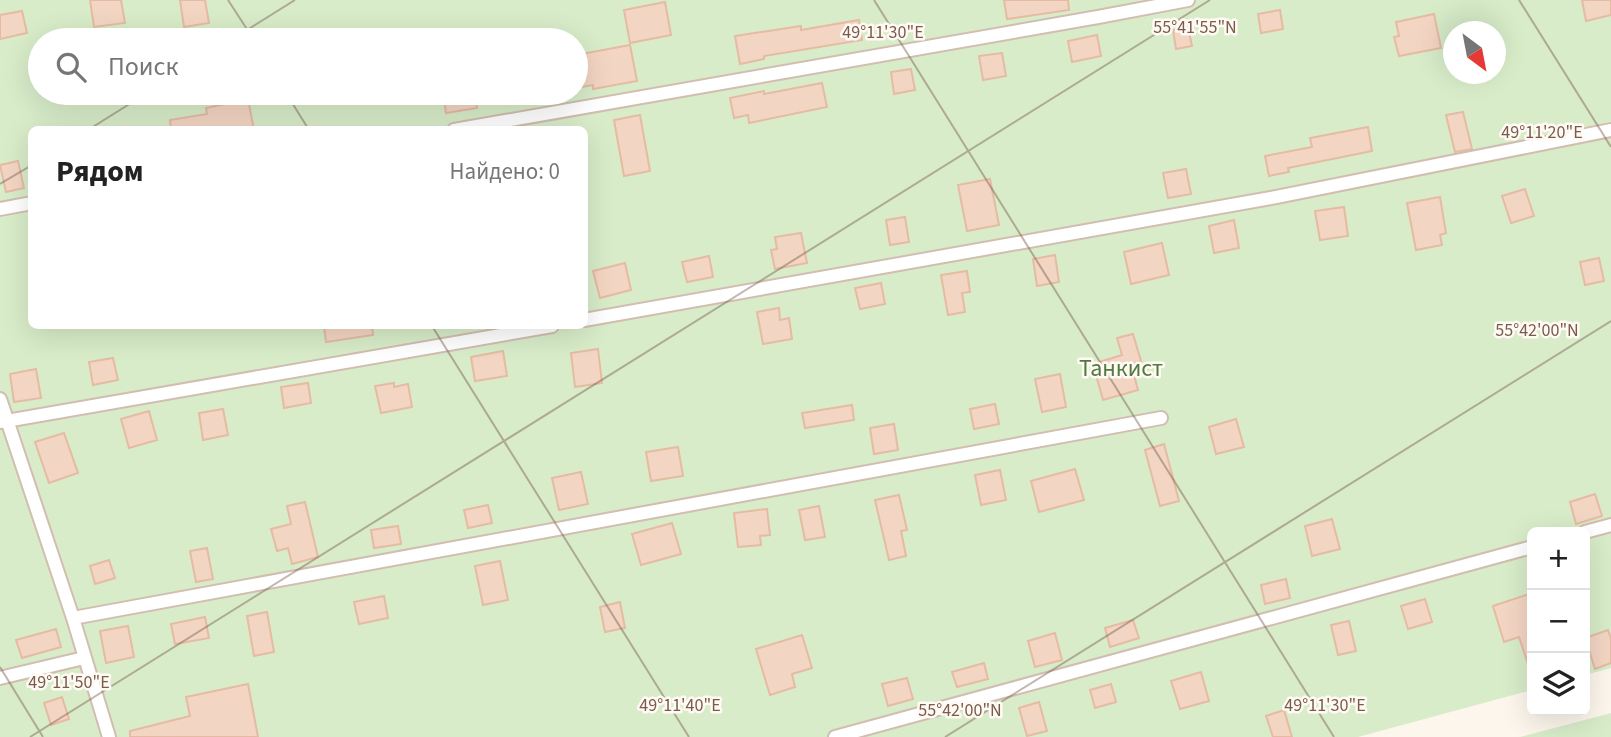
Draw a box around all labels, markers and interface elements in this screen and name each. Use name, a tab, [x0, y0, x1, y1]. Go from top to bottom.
text: 55°41'55"N	[1153, 15, 1237, 40]
text: 49°11'30"E	[842, 20, 924, 45]
north arrow	[1443, 21, 1506, 84]
search box	[28, 28, 588, 105]
icon: search	[52, 48, 90, 86]
text: Поиск	[108, 48, 178, 85]
text: 49°11'20"E	[1501, 120, 1583, 145]
text: Рядом	[56, 150, 144, 193]
text: Найдено: 0	[450, 155, 560, 188]
text: 55°42'00"N	[1495, 318, 1579, 343]
park label: Танкист	[1079, 351, 1163, 386]
map controls	[1527, 527, 1590, 716]
button: +	[1527, 527, 1590, 590]
button: −	[1527, 590, 1590, 653]
button: layers	[1527, 653, 1590, 716]
text: 49°11'50"E	[28, 670, 110, 695]
text: 49°11'40"E	[639, 693, 721, 718]
text: 49°11'30"E	[1284, 693, 1366, 718]
text: 55°42'00"N	[918, 698, 1002, 723]

